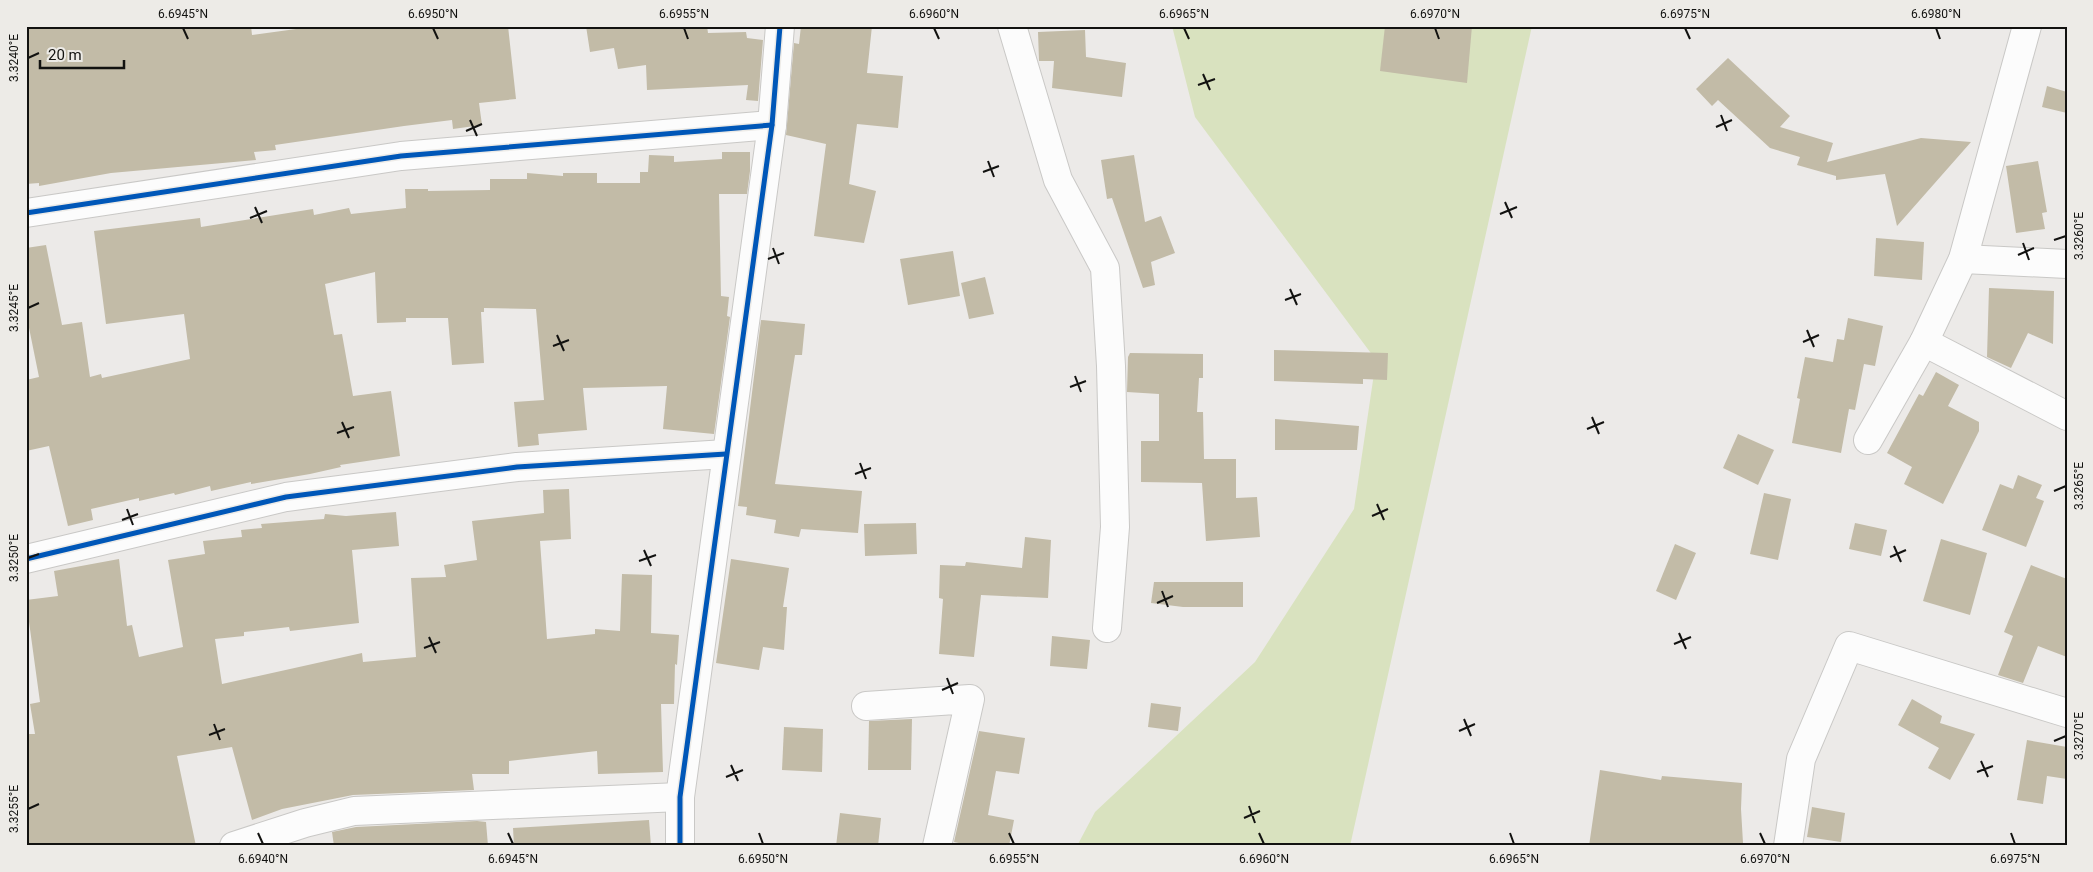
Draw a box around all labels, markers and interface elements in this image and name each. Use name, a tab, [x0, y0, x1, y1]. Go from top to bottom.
text: 6.6945°N	[158, 7, 208, 21]
text: 6.6950°N	[408, 7, 458, 21]
text: 6.6955°N	[659, 7, 709, 21]
text: 6.6960°N	[909, 7, 959, 21]
text: 6.6965°N	[1159, 7, 1209, 21]
text: 6.6970°N	[1410, 7, 1460, 21]
text: 6.6975°N	[1660, 7, 1710, 21]
text: 6.6980°N	[1911, 7, 1961, 21]
text: 3.3240°E	[7, 34, 21, 82]
scale bar	[40, 38, 124, 70]
text: 20 m	[48, 46, 82, 64]
text: 3.3260°E	[2072, 212, 2086, 260]
text: 3.3245°E	[7, 284, 21, 332]
text: 3.3265°E	[2072, 462, 2086, 510]
text: 3.3250°E	[7, 534, 21, 582]
text: 3.3270°E	[2072, 712, 2086, 760]
text: 3.3255°E	[7, 785, 21, 833]
text: 6.6940°N	[238, 852, 288, 866]
text: 6.6945°N	[488, 852, 538, 866]
text: 6.6950°N	[738, 852, 788, 866]
text: 6.6955°N	[989, 852, 1039, 866]
text: 6.6960°N	[1239, 852, 1289, 866]
text: 6.6965°N	[1489, 852, 1539, 866]
text: 6.6970°N	[1740, 852, 1790, 866]
text: 6.6975°N	[1990, 852, 2040, 866]

